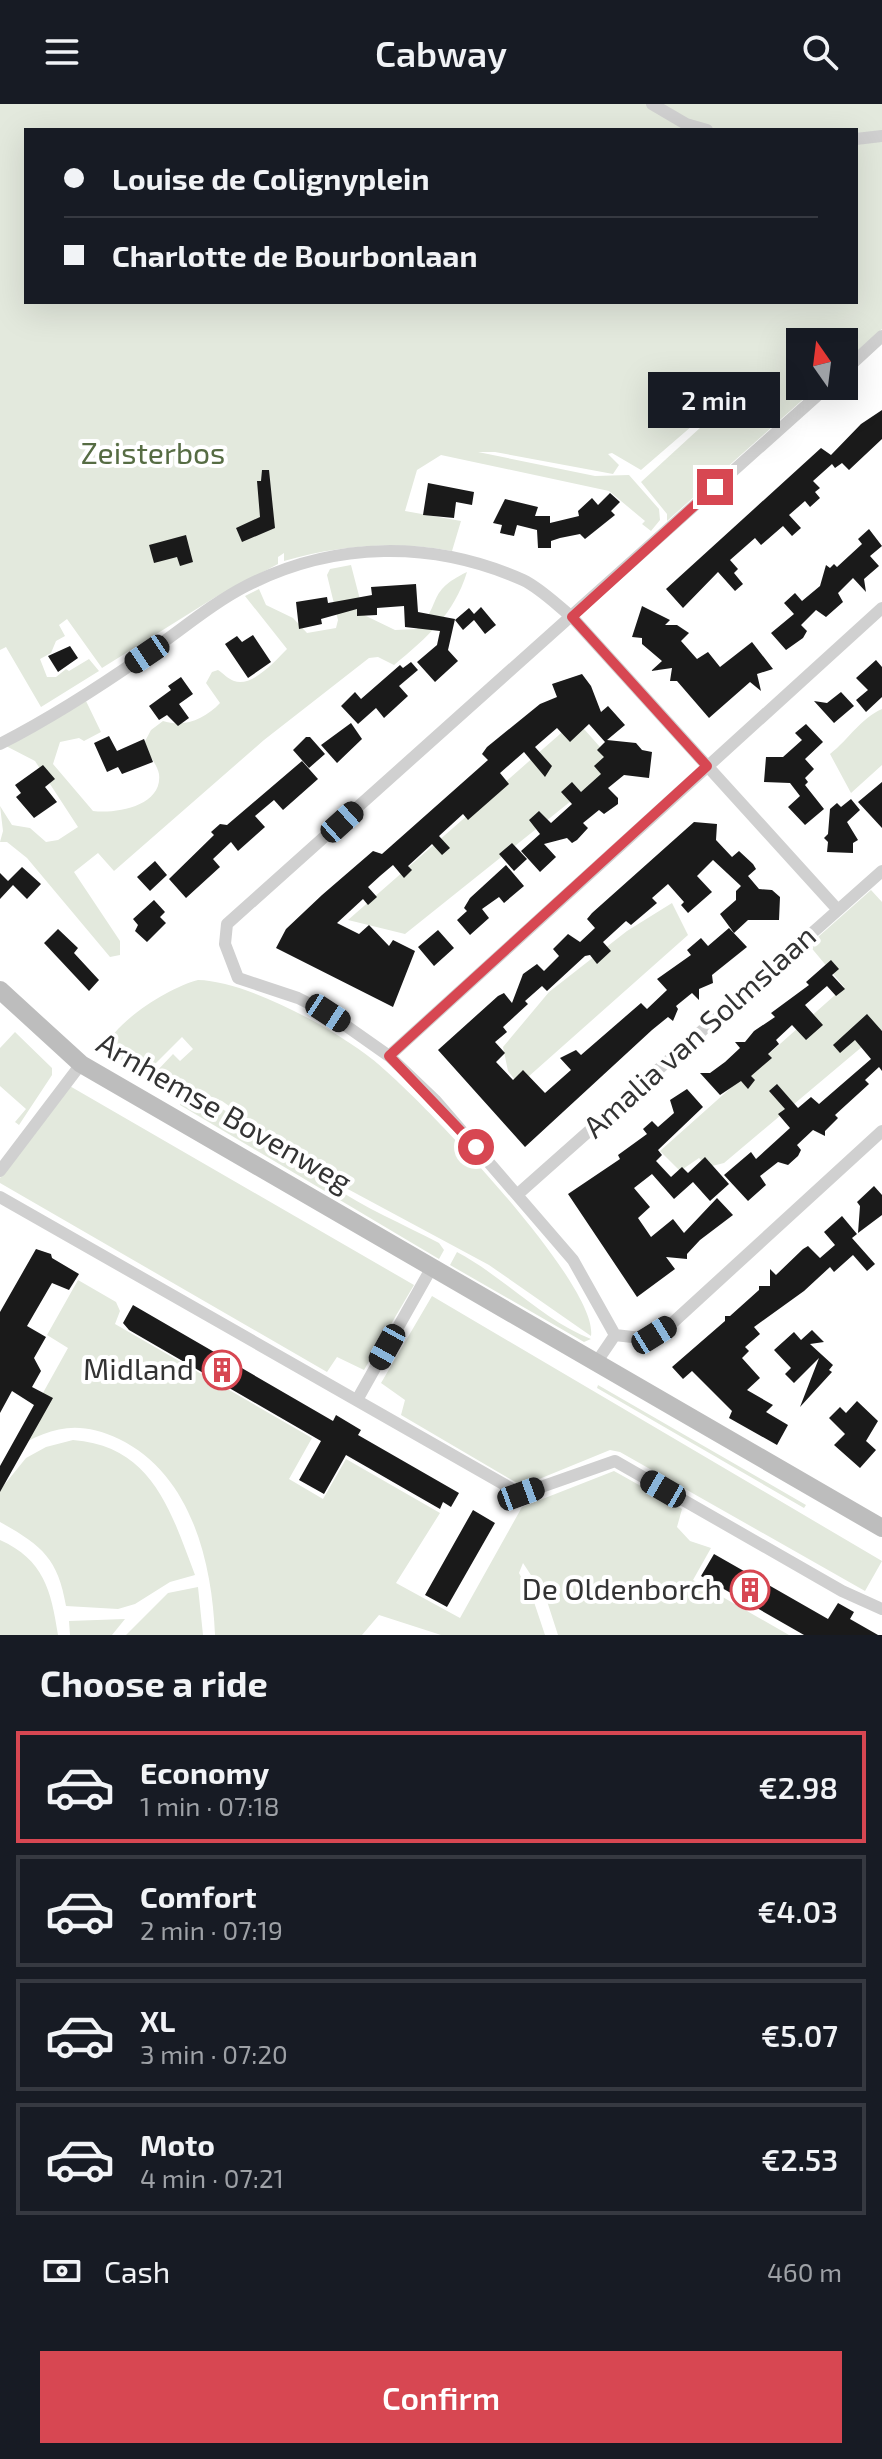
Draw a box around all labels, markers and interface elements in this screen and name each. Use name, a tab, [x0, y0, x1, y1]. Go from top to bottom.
icon: menu	[40, 30, 84, 74]
icon: search	[798, 30, 842, 74]
text: Cabway	[375, 31, 507, 74]
text: Louise de Colignyplein	[112, 160, 429, 196]
text: Charlotte de Bourbonlaan	[112, 237, 477, 273]
north arrow	[786, 328, 858, 400]
map controls	[786, 328, 858, 400]
callout: 2 min	[649, 371, 781, 427]
text: 2 min	[681, 384, 747, 415]
park label: Zeisterbos	[81, 434, 225, 470]
route end	[697, 469, 733, 505]
car	[120, 631, 174, 677]
car	[316, 797, 368, 847]
street label: Amalia van Solmslaan	[575, 917, 822, 1144]
car	[301, 990, 355, 1036]
street label: Arnhemse Bovenweg	[91, 1024, 359, 1199]
route start	[458, 1129, 494, 1165]
car	[627, 1312, 681, 1358]
car	[365, 1320, 409, 1374]
building icon: Midland	[201, 1349, 243, 1391]
place label: Midland	[83, 1350, 194, 1386]
car	[636, 1467, 690, 1511]
car	[494, 1475, 548, 1513]
building icon: De Oldenborch	[729, 1569, 771, 1611]
place label: De Oldenborch	[522, 1570, 722, 1606]
text: Choose a ride	[40, 1661, 268, 1704]
icon: car	[44, 1751, 116, 1823]
text: Economy	[140, 1754, 269, 1790]
text: €2.98	[759, 1769, 838, 1805]
text: 1 min · 07:18	[140, 1790, 279, 1821]
icon: car	[44, 1875, 116, 1947]
text: Comfort	[140, 1878, 257, 1914]
text: €4.03	[757, 1893, 838, 1929]
text: 2 min · 07:19	[140, 1914, 283, 1945]
icon: car	[44, 1999, 116, 2071]
text: XL	[140, 2002, 175, 2038]
text: €5.07	[761, 2017, 838, 2053]
text: 3 min · 07:20	[140, 2038, 288, 2069]
icon: car	[44, 2123, 116, 2195]
text: Moto	[140, 2126, 215, 2162]
text: €2.53	[761, 2141, 838, 2177]
text: 4 min · 07:21	[140, 2162, 284, 2193]
icon: cash	[40, 2249, 84, 2293]
text: Cash	[104, 2253, 170, 2289]
text: 460 m	[767, 2256, 842, 2287]
button: Confirm	[40, 2351, 842, 2443]

